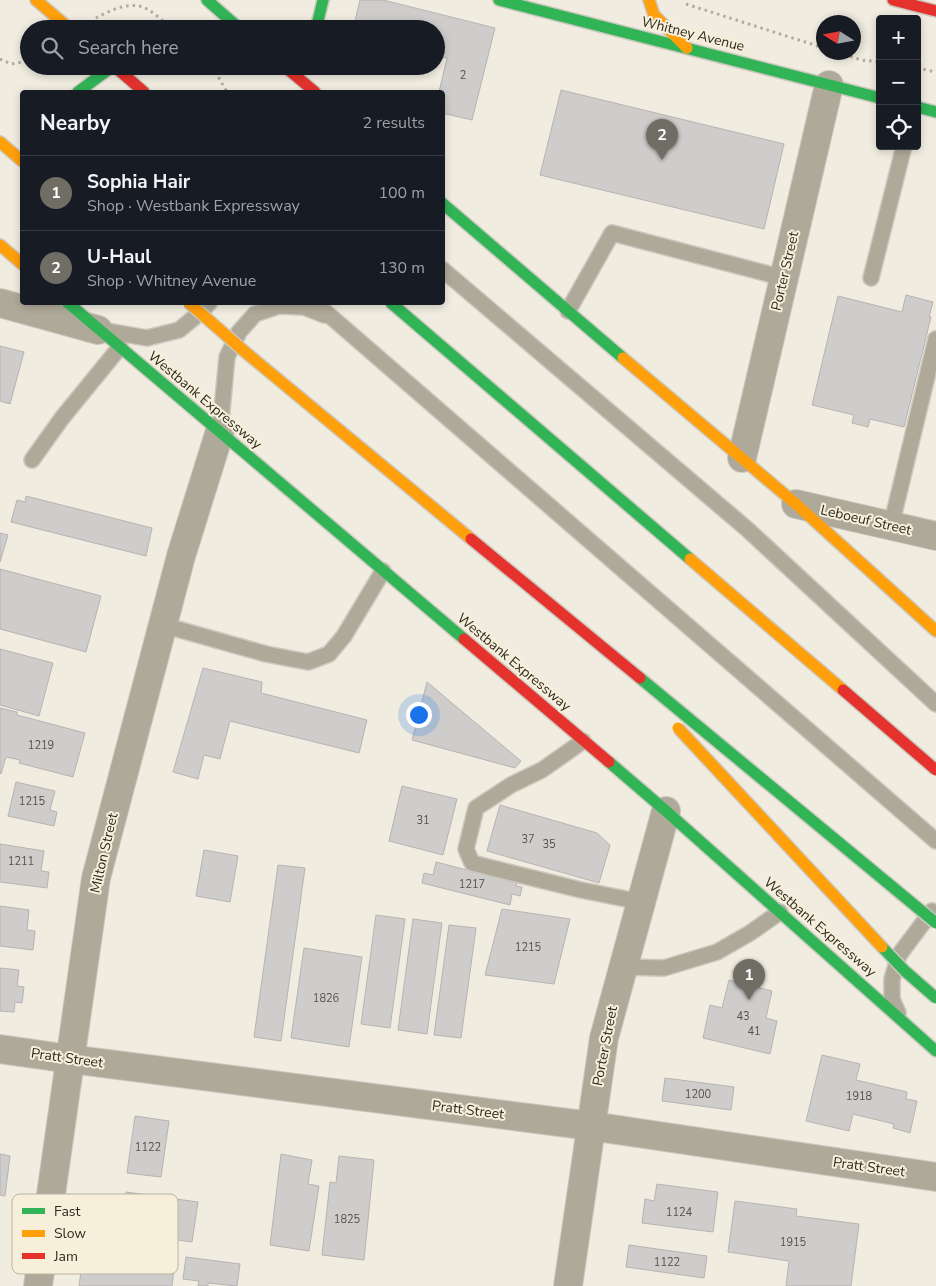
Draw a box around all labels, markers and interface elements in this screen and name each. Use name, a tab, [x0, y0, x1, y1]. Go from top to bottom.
street label: Whitney Avenue	[640, 12, 746, 56]
north arrow	[816, 15, 861, 60]
map controls	[876, 15, 921, 150]
button: +	[876, 15, 921, 60]
search box	[20, 20, 445, 75]
icon: search	[38, 34, 66, 62]
text: Search here	[78, 35, 179, 61]
button: −	[876, 60, 921, 105]
house number: 2	[460, 68, 466, 83]
button: locate	[876, 105, 921, 150]
text: Nearby	[40, 109, 110, 137]
text: 2 results	[363, 112, 425, 134]
pin: 2	[646, 119, 678, 160]
text: Sophia Hair	[87, 169, 190, 195]
text: 1	[51, 182, 61, 204]
text: 100 m	[378, 182, 425, 204]
text: Shop · Westbank Expressway	[87, 195, 300, 217]
street label: Porter Street	[767, 229, 803, 313]
text: U-Haul	[87, 244, 151, 270]
text: 2	[51, 257, 61, 279]
text: 130 m	[378, 257, 425, 279]
text: Shop · Whitney Avenue	[87, 270, 256, 292]
street label: Westbank Expressway	[144, 347, 267, 454]
street label: Leboeuf Street	[819, 500, 913, 540]
street label: Westbank Expressway	[453, 609, 576, 716]
your location	[406, 702, 432, 728]
house number: 1219	[28, 738, 54, 753]
house number: 1215	[19, 794, 46, 809]
street label: Milton Street	[86, 811, 122, 895]
house number: 31	[416, 813, 430, 828]
house number: 37	[521, 832, 535, 847]
house number: 35	[542, 837, 556, 852]
house number: 1211	[8, 854, 34, 869]
street label: Westbank Expressway	[760, 873, 881, 982]
house number: 1217	[459, 877, 485, 892]
house number: 1215	[515, 940, 542, 955]
pin: 1	[733, 959, 765, 1000]
house number: 1826	[313, 991, 340, 1006]
street label: Porter Street	[588, 1004, 622, 1087]
house number: 43	[736, 1009, 750, 1024]
house number: 41	[747, 1024, 761, 1039]
street label: Pratt Street	[30, 1044, 104, 1072]
house number: 1200	[685, 1087, 712, 1102]
house number: 1918	[846, 1089, 873, 1104]
street label: Pratt Street	[431, 1096, 505, 1124]
house number: 1122	[135, 1140, 161, 1155]
street label: Pratt Street	[832, 1153, 906, 1181]
legend	[12, 1194, 178, 1274]
text: Fast	[54, 1202, 80, 1221]
house number: 1124	[666, 1205, 693, 1220]
house number: 1825	[334, 1212, 361, 1227]
text: Slow	[54, 1224, 86, 1243]
house number: 1915	[780, 1235, 807, 1250]
text: Jam	[53, 1247, 78, 1266]
house number: 1122	[654, 1255, 680, 1270]

